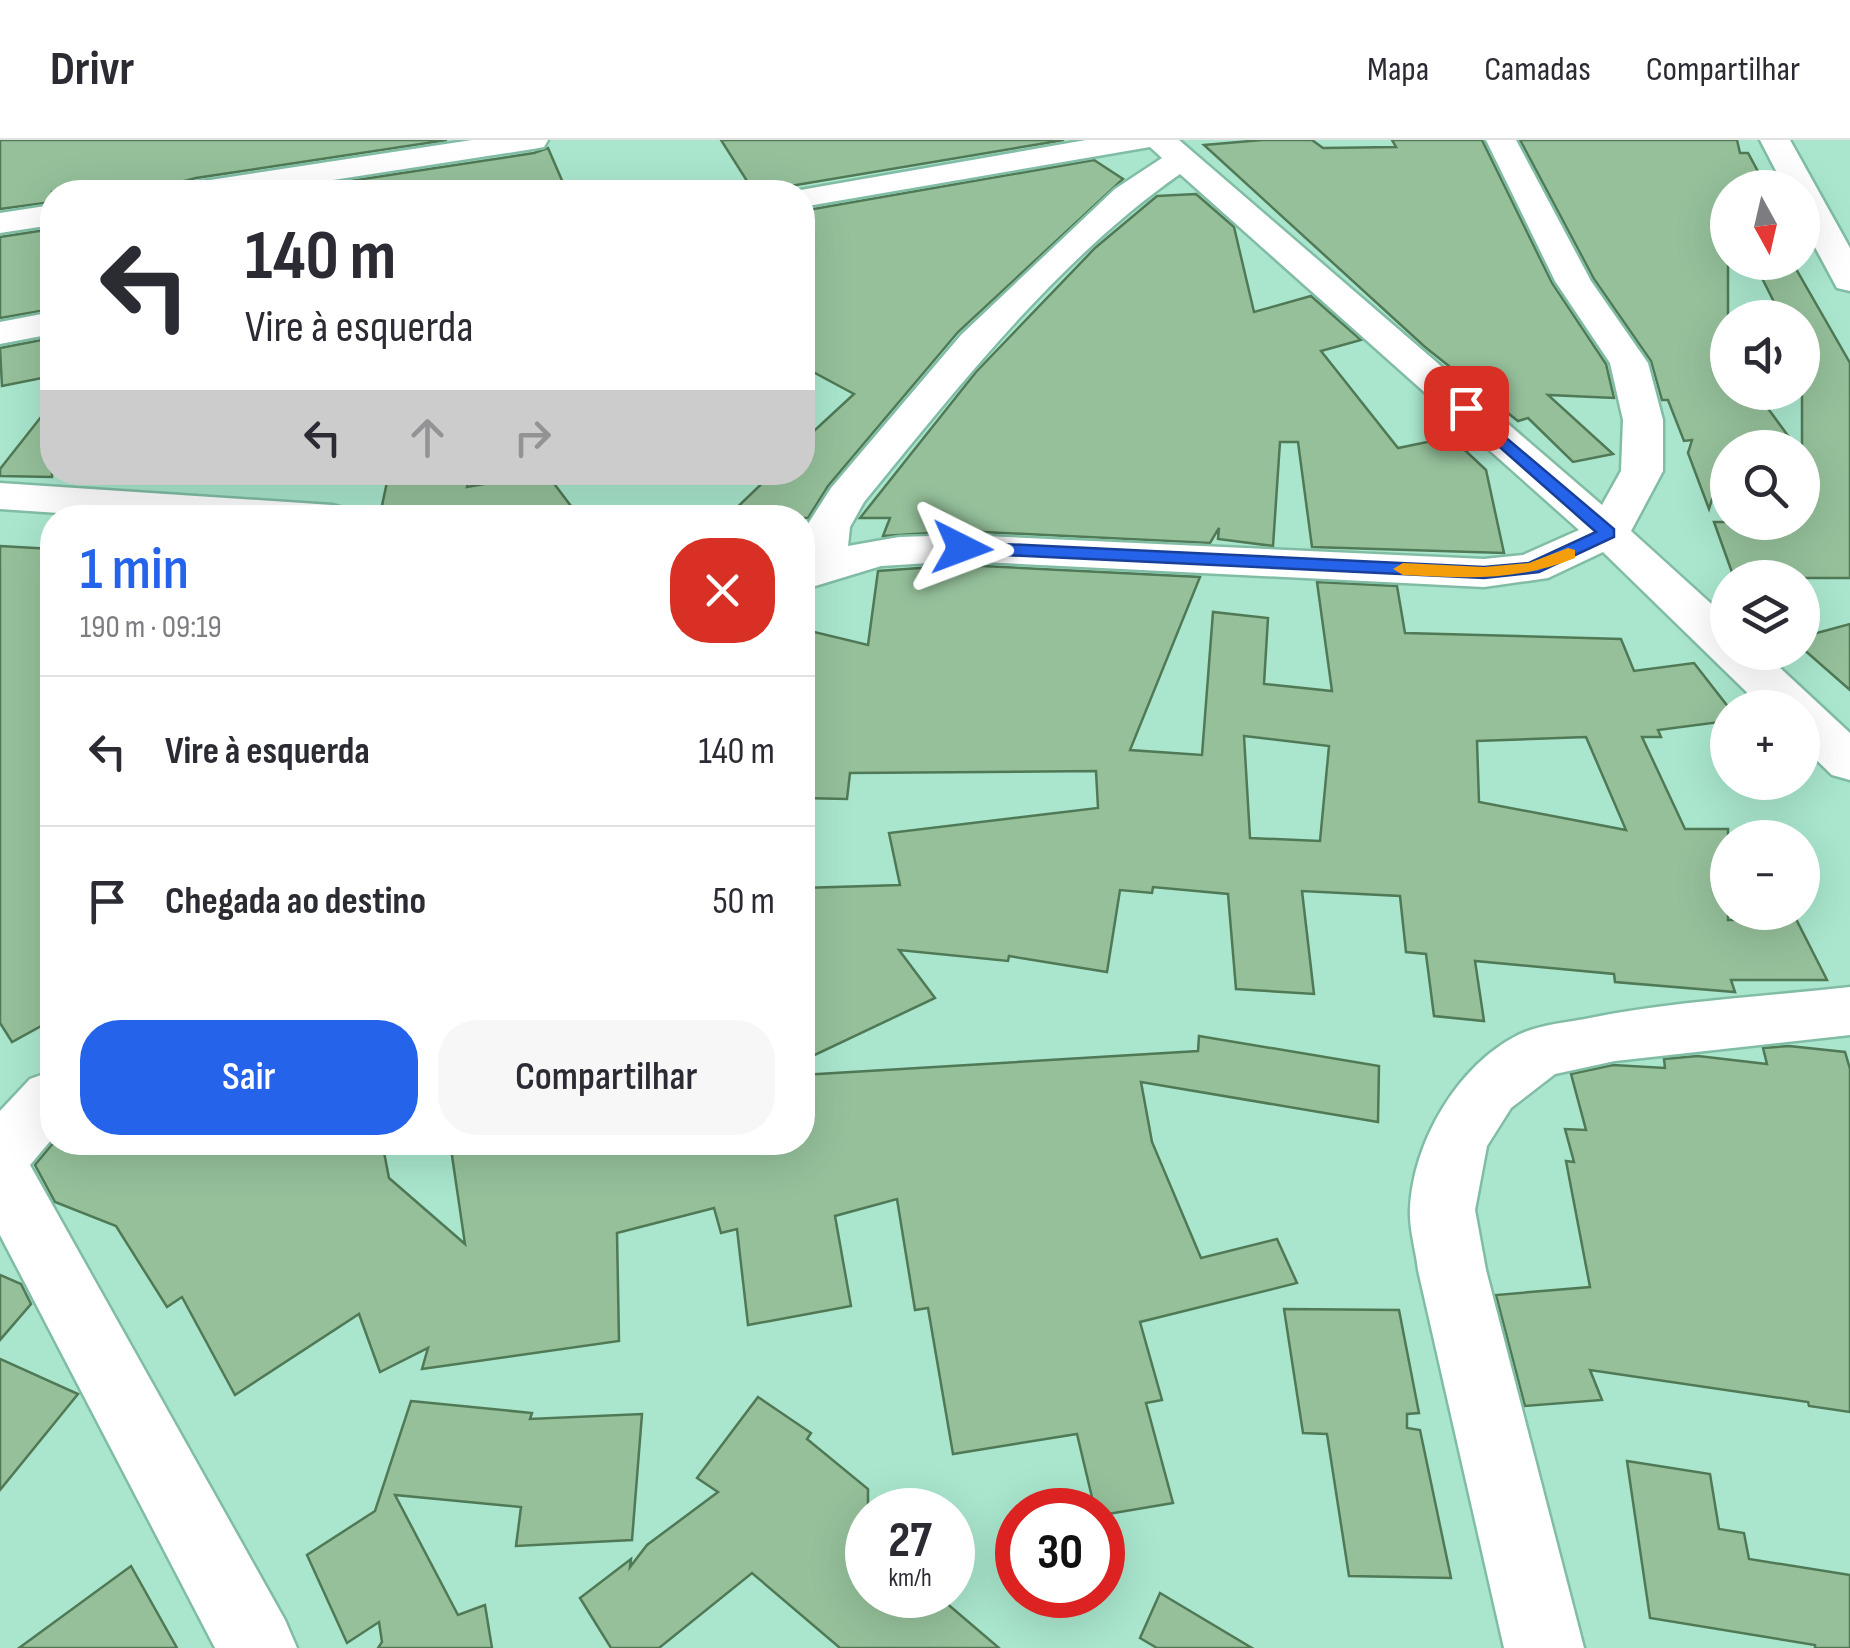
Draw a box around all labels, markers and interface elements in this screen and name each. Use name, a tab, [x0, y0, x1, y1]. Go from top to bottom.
text: Drivr	[50, 41, 134, 98]
text: Mapa	[1367, 48, 1429, 91]
text: Camadas	[1484, 48, 1591, 91]
text: Compartilhar	[1646, 48, 1800, 91]
north arrow	[1710, 170, 1820, 280]
map controls	[1710, 170, 1820, 930]
text: 140 m	[245, 215, 396, 299]
icon: left	[80, 220, 210, 350]
text: Vire à esquerda	[245, 300, 474, 355]
button: sound	[1710, 300, 1820, 410]
pin	[1424, 366, 1509, 451]
icon: arrive	[1439, 381, 1494, 436]
icon: left	[295, 410, 350, 465]
icon: ahead	[400, 410, 455, 465]
icon: right	[505, 410, 560, 465]
button: search	[1710, 430, 1820, 540]
position arrow	[910, 496, 1014, 600]
text: 1 min	[80, 534, 189, 606]
button: close	[670, 538, 775, 643]
button: layers	[1710, 560, 1820, 670]
text: 190 m · 09:19	[80, 608, 222, 647]
button: +	[1710, 690, 1820, 800]
icon: left	[80, 724, 135, 779]
text: Vire à esquerda	[165, 729, 370, 774]
text: 140 m	[698, 729, 775, 774]
button: −	[1710, 820, 1820, 930]
icon: arrive	[80, 874, 135, 929]
text: Chegada ao destino	[165, 879, 426, 924]
text: 50 m	[712, 879, 775, 924]
button: Sair	[80, 1020, 418, 1135]
button: Compartilhar	[438, 1020, 775, 1135]
speed limit sign: 30	[995, 1488, 1125, 1618]
text: 27	[888, 1511, 932, 1571]
text: km/h	[888, 1563, 932, 1594]

